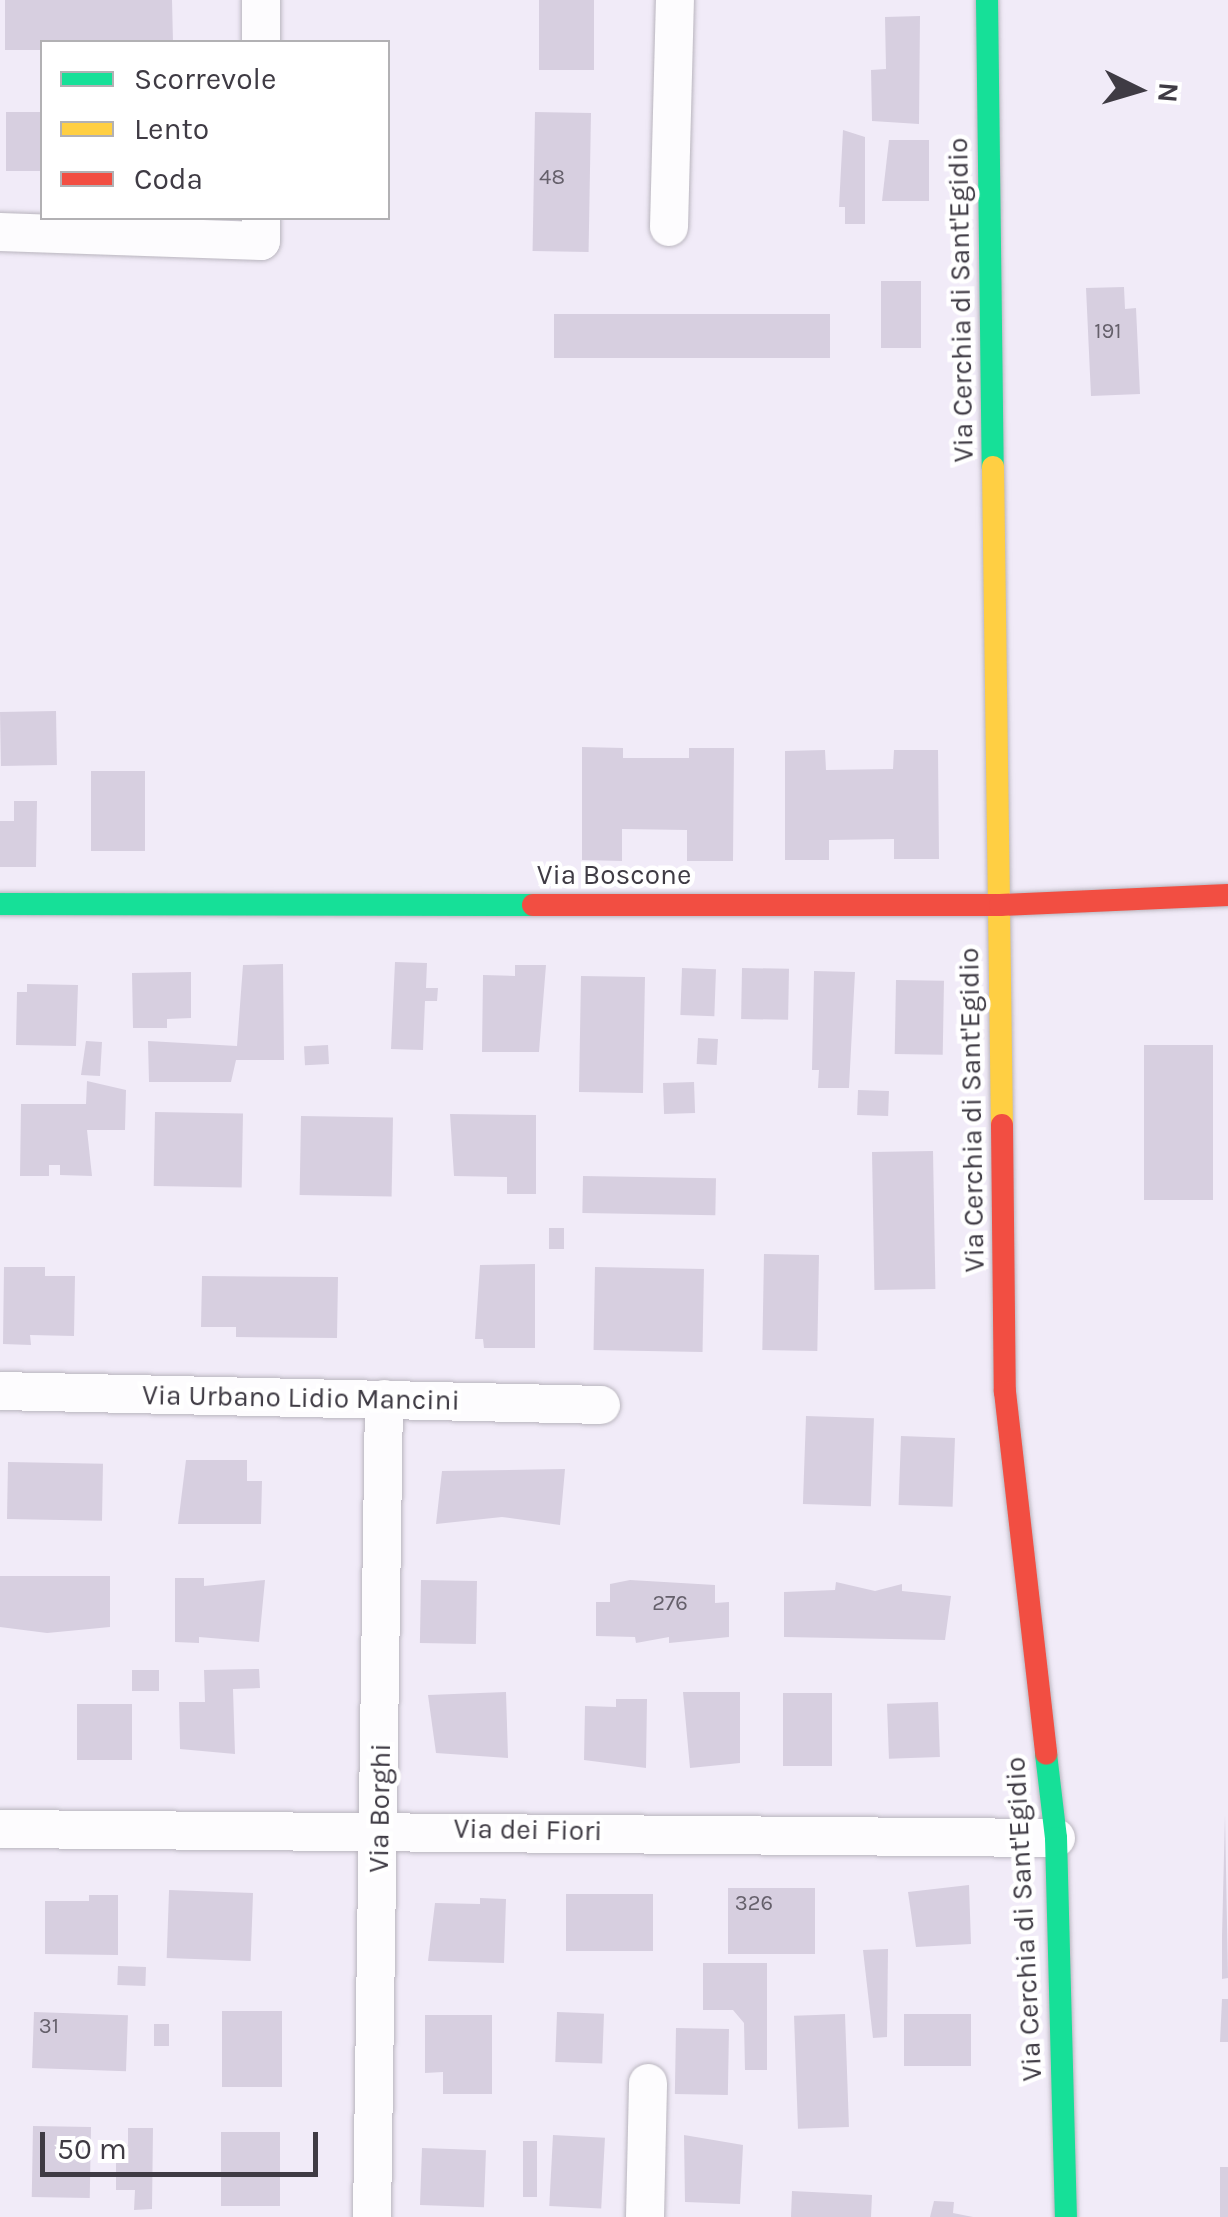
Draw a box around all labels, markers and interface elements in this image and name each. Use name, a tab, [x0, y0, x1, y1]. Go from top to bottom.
legend	[40, 40, 390, 220]
north arrow	[1088, 40, 1188, 140]
text: Scorrevole	[134, 61, 276, 97]
text: N	[1151, 81, 1186, 104]
text: Lento	[134, 111, 209, 147]
street label: Via Cerchia di Sant'Egidio	[941, 137, 981, 463]
text: Coda	[134, 161, 203, 197]
house number: 48	[539, 165, 565, 191]
house number: 191	[1094, 319, 1122, 345]
street label: Via Boscone	[537, 858, 691, 892]
street label: Via Cerchia di Sant'Egidio	[952, 947, 992, 1273]
street label: Via Urbano Lidio Mancini	[142, 1378, 460, 1418]
house number: 276	[652, 1591, 688, 1617]
street label: Via Borghi	[362, 1743, 398, 1873]
street label: Via Cerchia di Sant'Egidio	[999, 1756, 1049, 2082]
street label: Via dei Fiori	[453, 1812, 603, 1848]
house number: 326	[735, 1891, 773, 1917]
house number: 31	[39, 2014, 59, 2040]
scale bar	[45, 2112, 322, 2174]
text: 50 m	[57, 2131, 127, 2167]

